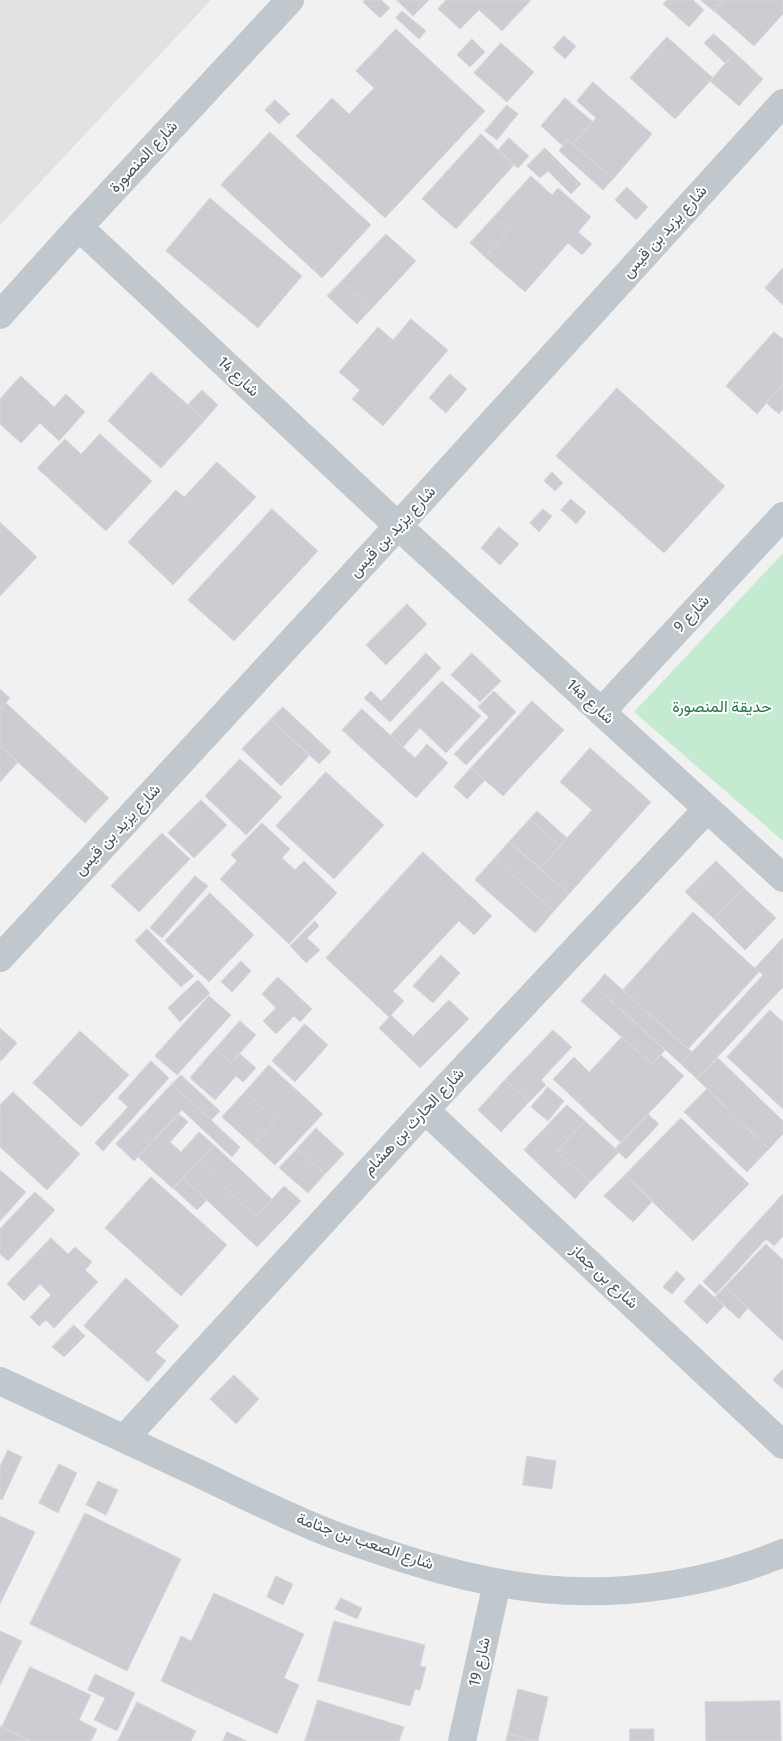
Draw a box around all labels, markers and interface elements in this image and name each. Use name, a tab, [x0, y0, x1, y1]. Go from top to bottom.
street label: شارع المنصورة	[106, 117, 182, 197]
street label: شارع يزيد بن قيس	[618, 182, 712, 282]
street label: شارع 14	[213, 353, 263, 401]
street label: شارع يزيد بن قيس	[346, 482, 440, 582]
street label: شارع 9	[670, 591, 714, 637]
street label: 14a شارع	[562, 676, 618, 728]
park label: حديقة المنصورة	[672, 698, 772, 718]
street label: شارع يزيد بن قيس	[71, 780, 165, 880]
street label: شارع الحارث بن هشام	[359, 1064, 469, 1180]
street label: شارع بن جماز	[566, 1241, 642, 1313]
street label: شارع الصعب بن جثامة	[294, 1510, 436, 1574]
street label: شارع 19	[465, 1636, 495, 1688]

